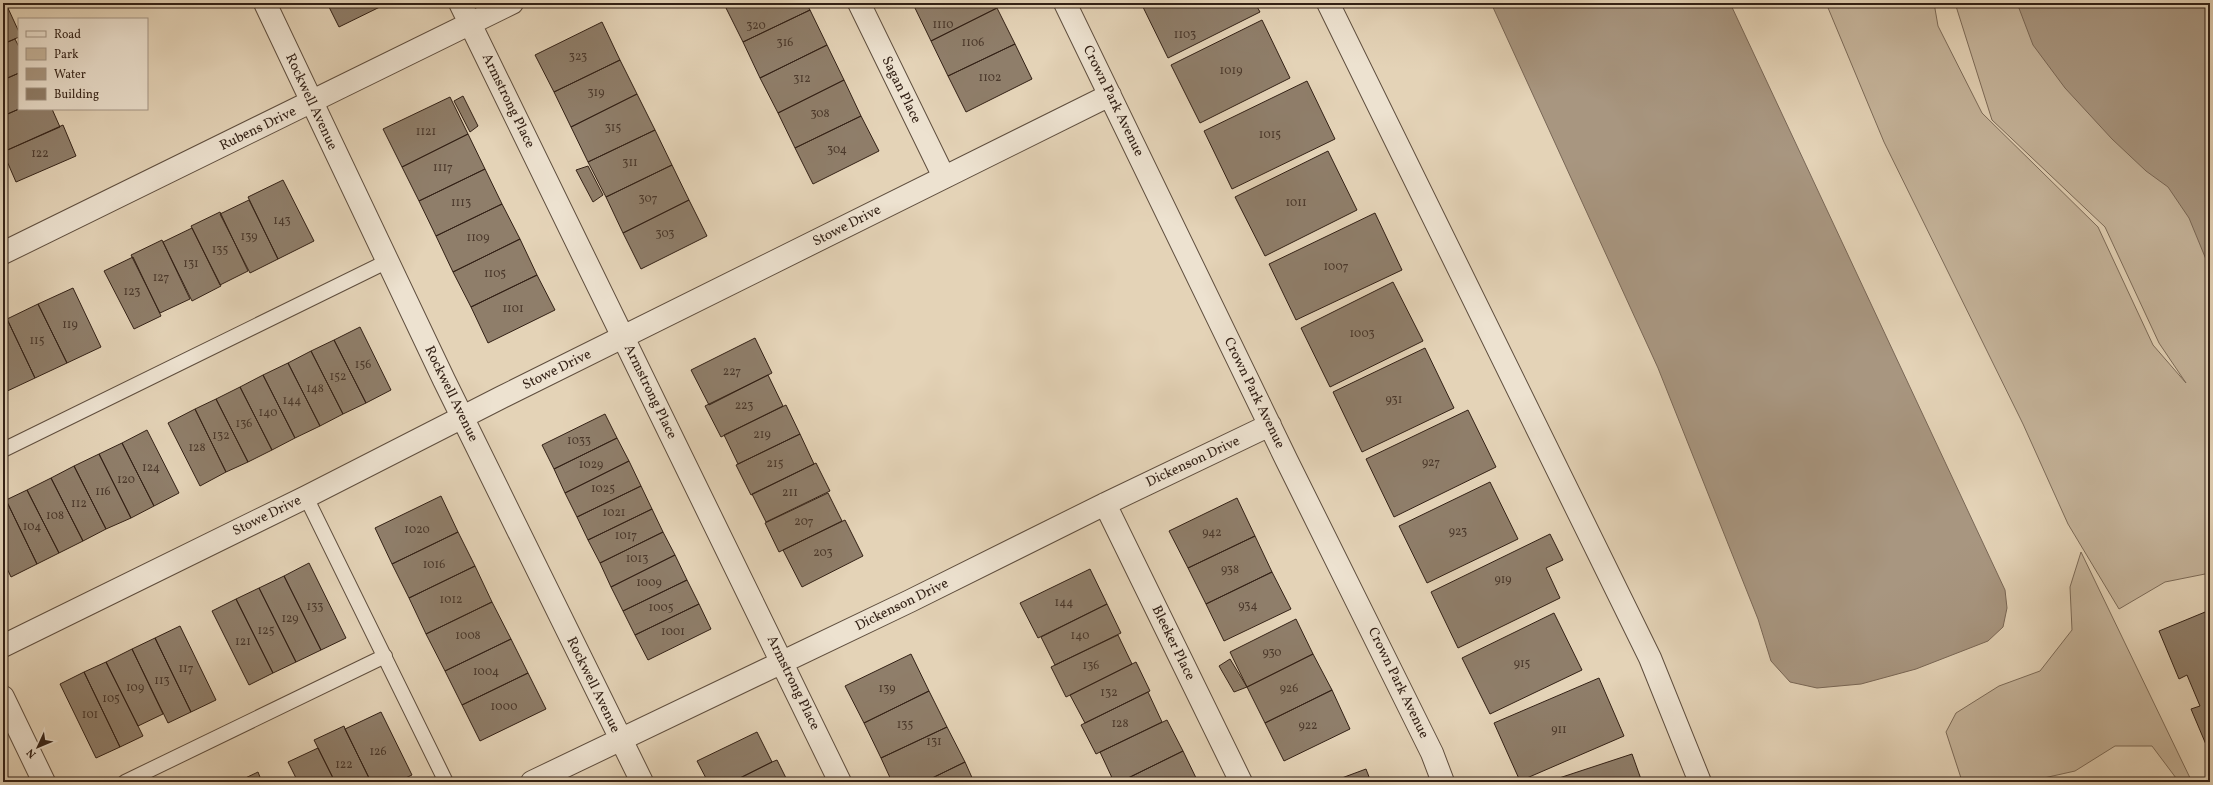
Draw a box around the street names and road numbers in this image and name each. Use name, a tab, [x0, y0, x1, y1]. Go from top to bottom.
street label: Crown Park Avenue	[1078, 42, 1148, 160]
street label: Rockwell Avenue	[280, 51, 342, 154]
street label: Armstrong Place	[477, 51, 539, 152]
street label: Sagan Place	[877, 53, 926, 127]
street label: Rubens Drive	[216, 102, 300, 156]
street label: Stowe Drive	[810, 201, 885, 251]
street label: Crown Park Avenue	[1219, 334, 1289, 452]
street label: Armstrong Place	[619, 342, 681, 443]
street label: Rockwell Avenue	[420, 343, 483, 445]
street label: Stowe Drive	[520, 345, 595, 395]
street label: Dickenson Drive	[1143, 432, 1243, 492]
street label: Stowe Drive	[230, 491, 305, 541]
street label: Dickenson Drive	[852, 574, 952, 636]
street label: Bleeker Place	[1147, 602, 1199, 684]
street label: Crown Park Avenue	[1363, 624, 1433, 742]
street label: Armstrong Place	[762, 633, 824, 734]
street label: Rockwell Avenue	[562, 634, 625, 736]

